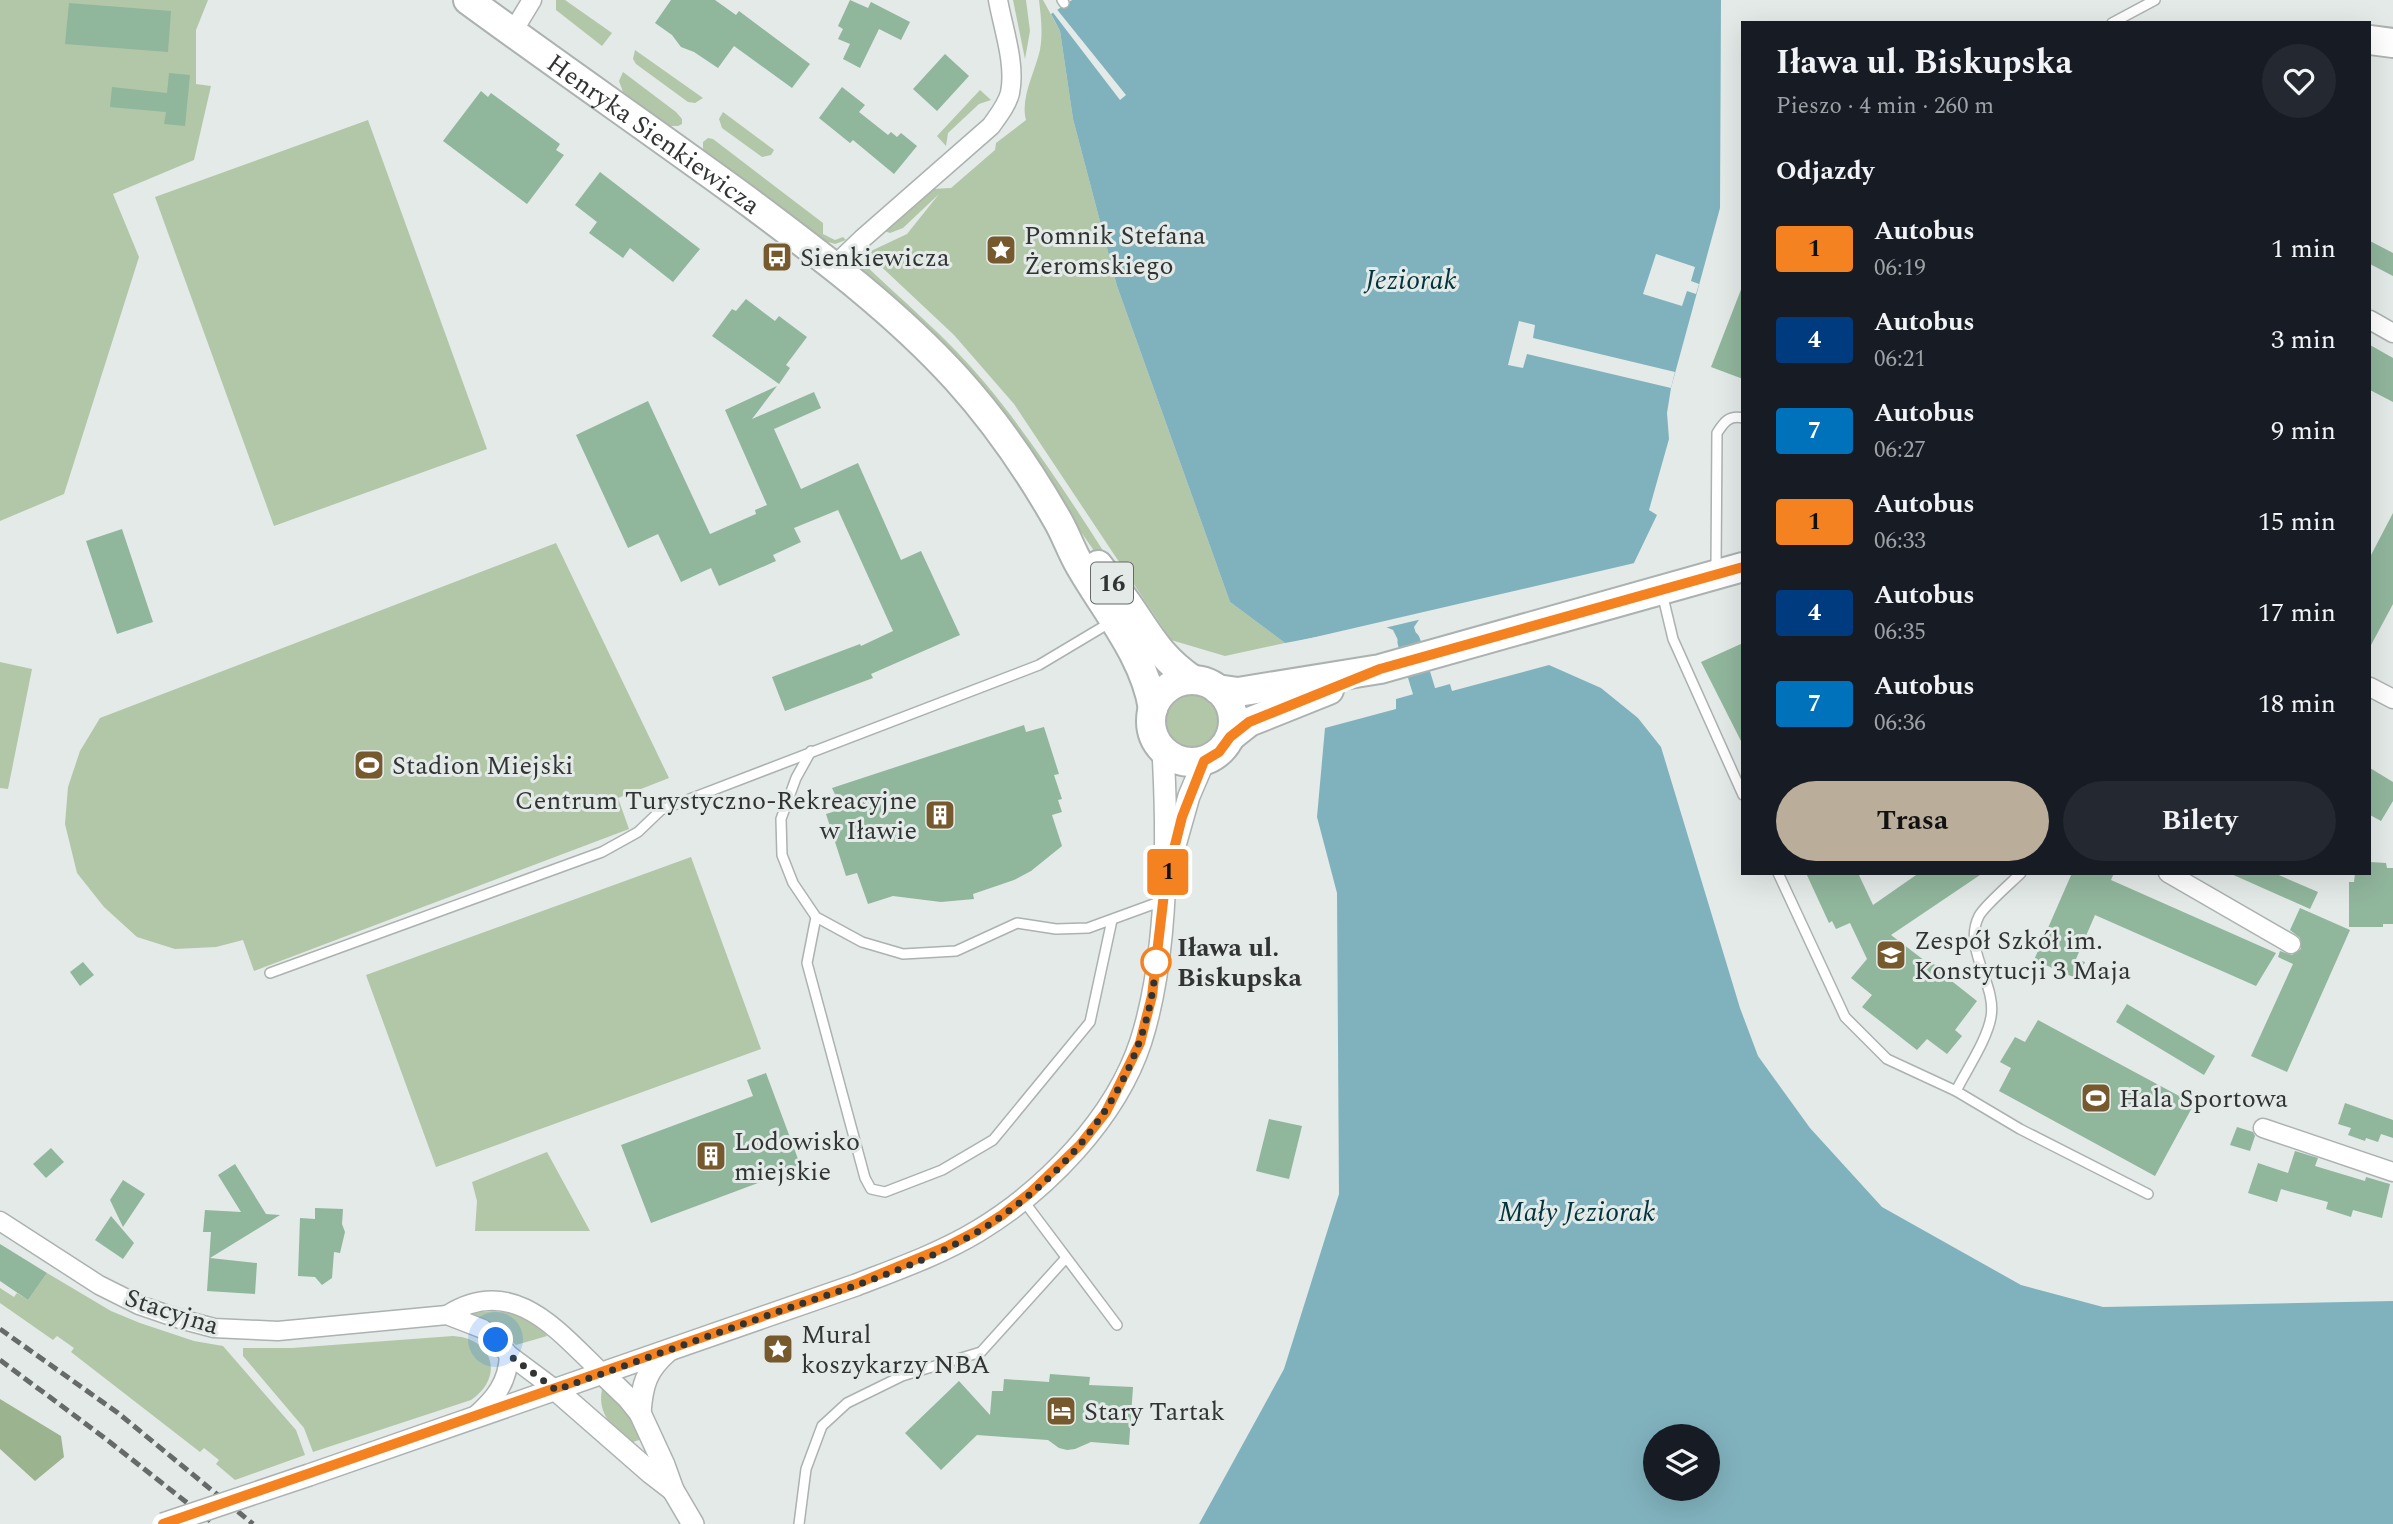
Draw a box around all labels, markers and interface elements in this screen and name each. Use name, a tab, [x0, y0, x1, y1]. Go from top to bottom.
text: Iława ul. Biskupska	[1776, 38, 2072, 88]
street label: Henryka Sienkiewicza	[538, 44, 769, 225]
button: heart	[2262, 44, 2336, 118]
text: Pieszo · 4 min · 260 m	[1776, 89, 1994, 124]
text: Odjazdy	[1776, 151, 1874, 191]
text: Autobus	[1874, 211, 1975, 251]
place label: Pomnik Stefana Żeromskiego	[1024, 216, 1206, 286]
text: 1 min	[2271, 229, 2336, 269]
text: 1	[1808, 231, 1821, 267]
place icon: Pomnik Stefana Żeromskiego	[984, 233, 1018, 267]
place label: Sienkiewicza	[800, 238, 950, 278]
bus stop icon: Sienkiewicza	[760, 240, 794, 274]
text: 06:19	[1874, 251, 1926, 286]
water label: Jeziorak	[1363, 259, 1457, 302]
text: Autobus	[1874, 302, 1975, 342]
text: 3 min	[2271, 320, 2336, 360]
text: 4	[1808, 322, 1821, 358]
text: 06:21	[1874, 342, 1926, 377]
text: Autobus	[1874, 393, 1975, 433]
text: 9 min	[2271, 411, 2336, 451]
text: 7	[1808, 413, 1821, 449]
text: 06:27	[1874, 433, 1926, 468]
text: Autobus	[1874, 484, 1975, 524]
text: 15 min	[2258, 502, 2336, 542]
text: 1	[1808, 504, 1821, 540]
text: 06:33	[1874, 524, 1926, 559]
road number: 16	[1091, 562, 1133, 604]
text: Autobus	[1874, 575, 1975, 615]
text: 17 min	[2258, 593, 2336, 633]
text: 4	[1808, 595, 1821, 631]
text: 06:35	[1874, 615, 1926, 650]
text: Autobus	[1874, 666, 1975, 706]
text: 18 min	[2258, 684, 2336, 724]
text: 7	[1808, 686, 1821, 722]
text: 06:36	[1874, 706, 1926, 741]
place label: Stadion Miejski	[392, 746, 574, 786]
sports icon: Stadion Miejski	[352, 748, 386, 782]
place label: Centrum Turystyczno-Rekreacyjne w Iławie	[515, 781, 917, 851]
button: Trasa	[1776, 781, 2049, 861]
button: Bilety	[2063, 781, 2336, 861]
building icon: Centrum Turystyczno-Rekreacyjne w Iławie	[923, 798, 957, 832]
line badge: 1	[1145, 849, 1191, 895]
text: 1	[1161, 854, 1175, 890]
place label: Zespół Szkół im. Konstytucji 3 Maja	[1914, 921, 2131, 991]
place label: Iława ul. Biskupska	[1177, 928, 1302, 998]
school or university icon: Zespół Szkół im. Konstytucji 3 Maja	[1874, 938, 1908, 972]
marker: Iława ul. Biskupska	[1141, 947, 1171, 977]
place label: Hala Sportowa	[2119, 1079, 2288, 1119]
sports icon: Hala Sportowa	[2079, 1081, 2113, 1115]
place label: Lodowisko miejskie	[734, 1122, 860, 1192]
building icon: Lodowisko miejskie	[694, 1139, 728, 1173]
water label: Mały Jeziorak	[1498, 1191, 1656, 1234]
street label: Stacyjna	[119, 1278, 224, 1346]
place label: Mural koszykarzy NBA	[801, 1315, 990, 1385]
your location	[478, 1322, 513, 1357]
place icon: Mural koszykarzy NBA	[761, 1332, 795, 1366]
place label: Stary Tartak	[1084, 1392, 1225, 1432]
hotel icon: Stary Tartak	[1044, 1394, 1078, 1428]
map controls	[1643, 1424, 1720, 1501]
button: layers	[1643, 1424, 1720, 1501]

